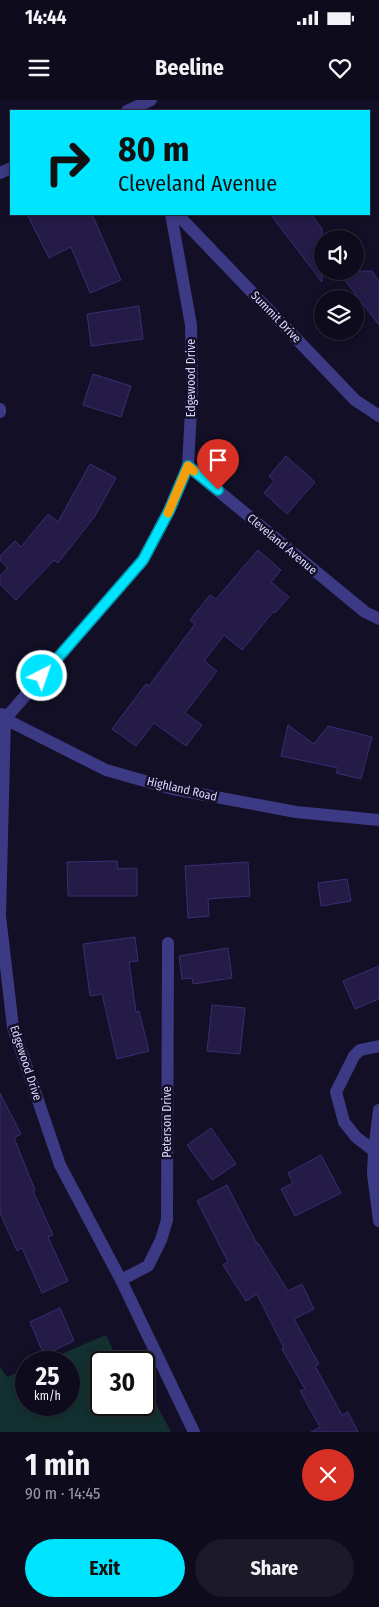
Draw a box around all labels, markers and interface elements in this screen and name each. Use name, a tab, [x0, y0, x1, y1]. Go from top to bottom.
text: 14:44	[25, 6, 67, 29]
icon: menu	[25, 54, 53, 82]
text: Beeline	[155, 54, 224, 81]
icon: heart	[326, 54, 354, 82]
text: 80 m	[118, 128, 190, 170]
icon: right	[35, 130, 100, 195]
text: Cleveland Avenue	[118, 170, 277, 197]
map controls	[314, 230, 364, 340]
button: sound	[314, 230, 364, 280]
street label: Summit Drive	[248, 288, 304, 346]
button: layers	[314, 290, 364, 340]
street label: Edgewood Drive	[184, 339, 198, 417]
pin	[197, 439, 239, 490]
icon: arrive	[204, 446, 232, 474]
street label: Cleveland Avenue	[244, 511, 320, 577]
position arrow	[15, 649, 67, 701]
street label: Highland Road	[145, 774, 219, 804]
street label: Edgewood Drive	[7, 1024, 45, 1102]
street label: Peterson Drive	[160, 1086, 174, 1158]
speed limit sign: 30	[90, 1351, 155, 1416]
text: 25	[36, 1362, 59, 1392]
text: km/h	[34, 1389, 61, 1403]
text: 1 min	[25, 1447, 90, 1483]
button: close	[302, 1449, 354, 1501]
text: 90 m · 14:45	[25, 1484, 100, 1503]
button: Exit	[25, 1539, 185, 1597]
button: Share	[195, 1539, 354, 1597]

